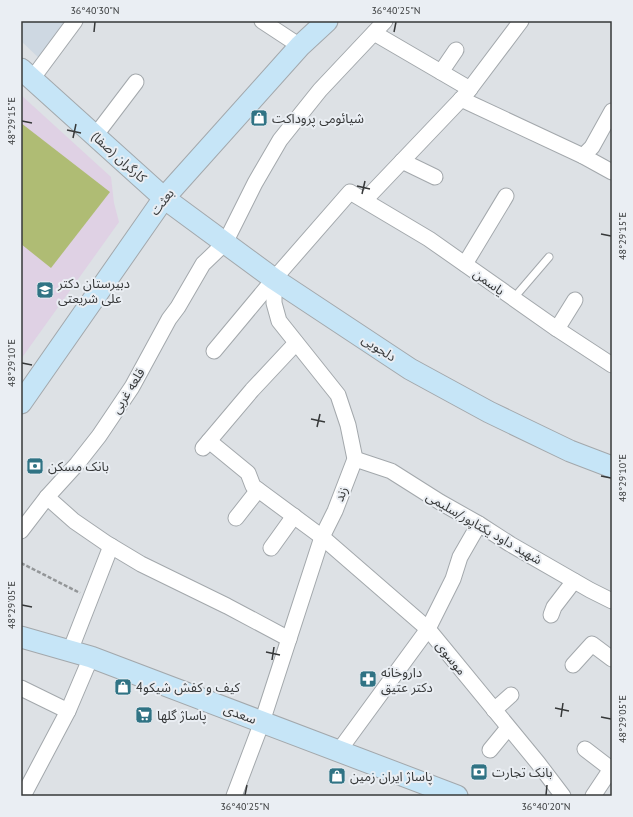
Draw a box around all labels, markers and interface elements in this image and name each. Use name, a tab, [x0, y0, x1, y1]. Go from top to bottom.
text: 36°40'30"N	[70, 4, 120, 17]
text: 36°40'25"N	[371, 4, 421, 17]
text: 48°29'15"E	[5, 97, 18, 145]
shop icon: شیائومی پروداکت	[249, 108, 269, 128]
place label: شیائومی پروداکت	[272, 110, 364, 128]
street label: کارگران (صفا)	[88, 128, 151, 187]
street label: بعثت	[146, 185, 178, 219]
text: 48°29'15"E	[616, 212, 629, 260]
street label: یاسمن	[470, 265, 508, 299]
place label: دبیرستان دکتر علی شریعتی	[57, 275, 130, 307]
school or university icon: دبیرستان دکتر علی شریعتی	[35, 280, 55, 300]
street label: دلجویی	[359, 331, 399, 365]
text: 48°29'10"E	[5, 339, 18, 387]
street label: قلعه غربی	[107, 365, 149, 417]
text: 48°29'10"E	[616, 454, 629, 502]
bank icon: بانک مسکن	[25, 456, 45, 476]
place label: بانک مسکن	[48, 458, 109, 475]
street label: زند	[330, 484, 352, 504]
street label: شهید داود یکتاپور/سلیمی	[422, 488, 545, 569]
text: 48°29'05"E	[5, 581, 18, 629]
street label: موسوی	[432, 637, 470, 679]
place label: داروخانه دکتر عتیق	[381, 664, 433, 696]
pharmacy icon: داروخانه دکتر عتیق	[358, 669, 378, 689]
shop icon: کیف و کفش شیکو4	[113, 677, 133, 697]
place label: کیف و کفش شیکو4	[136, 679, 241, 696]
text: 48°29'05"E	[616, 695, 629, 743]
street label: سعدی	[221, 700, 259, 728]
supermarket icon: پاساژ گلها	[134, 705, 154, 725]
place label: پاساژ گلها	[157, 707, 207, 725]
bank icon: بانک تجارت	[469, 762, 489, 782]
place label: بانک تجارت	[492, 764, 553, 781]
shop icon: پاساژ ایران زمین	[327, 766, 347, 786]
place label: پاساژ ایران زمین	[350, 768, 433, 786]
text: 36°40'25"N	[220, 800, 270, 813]
text: 36°40'20"N	[521, 800, 571, 813]

